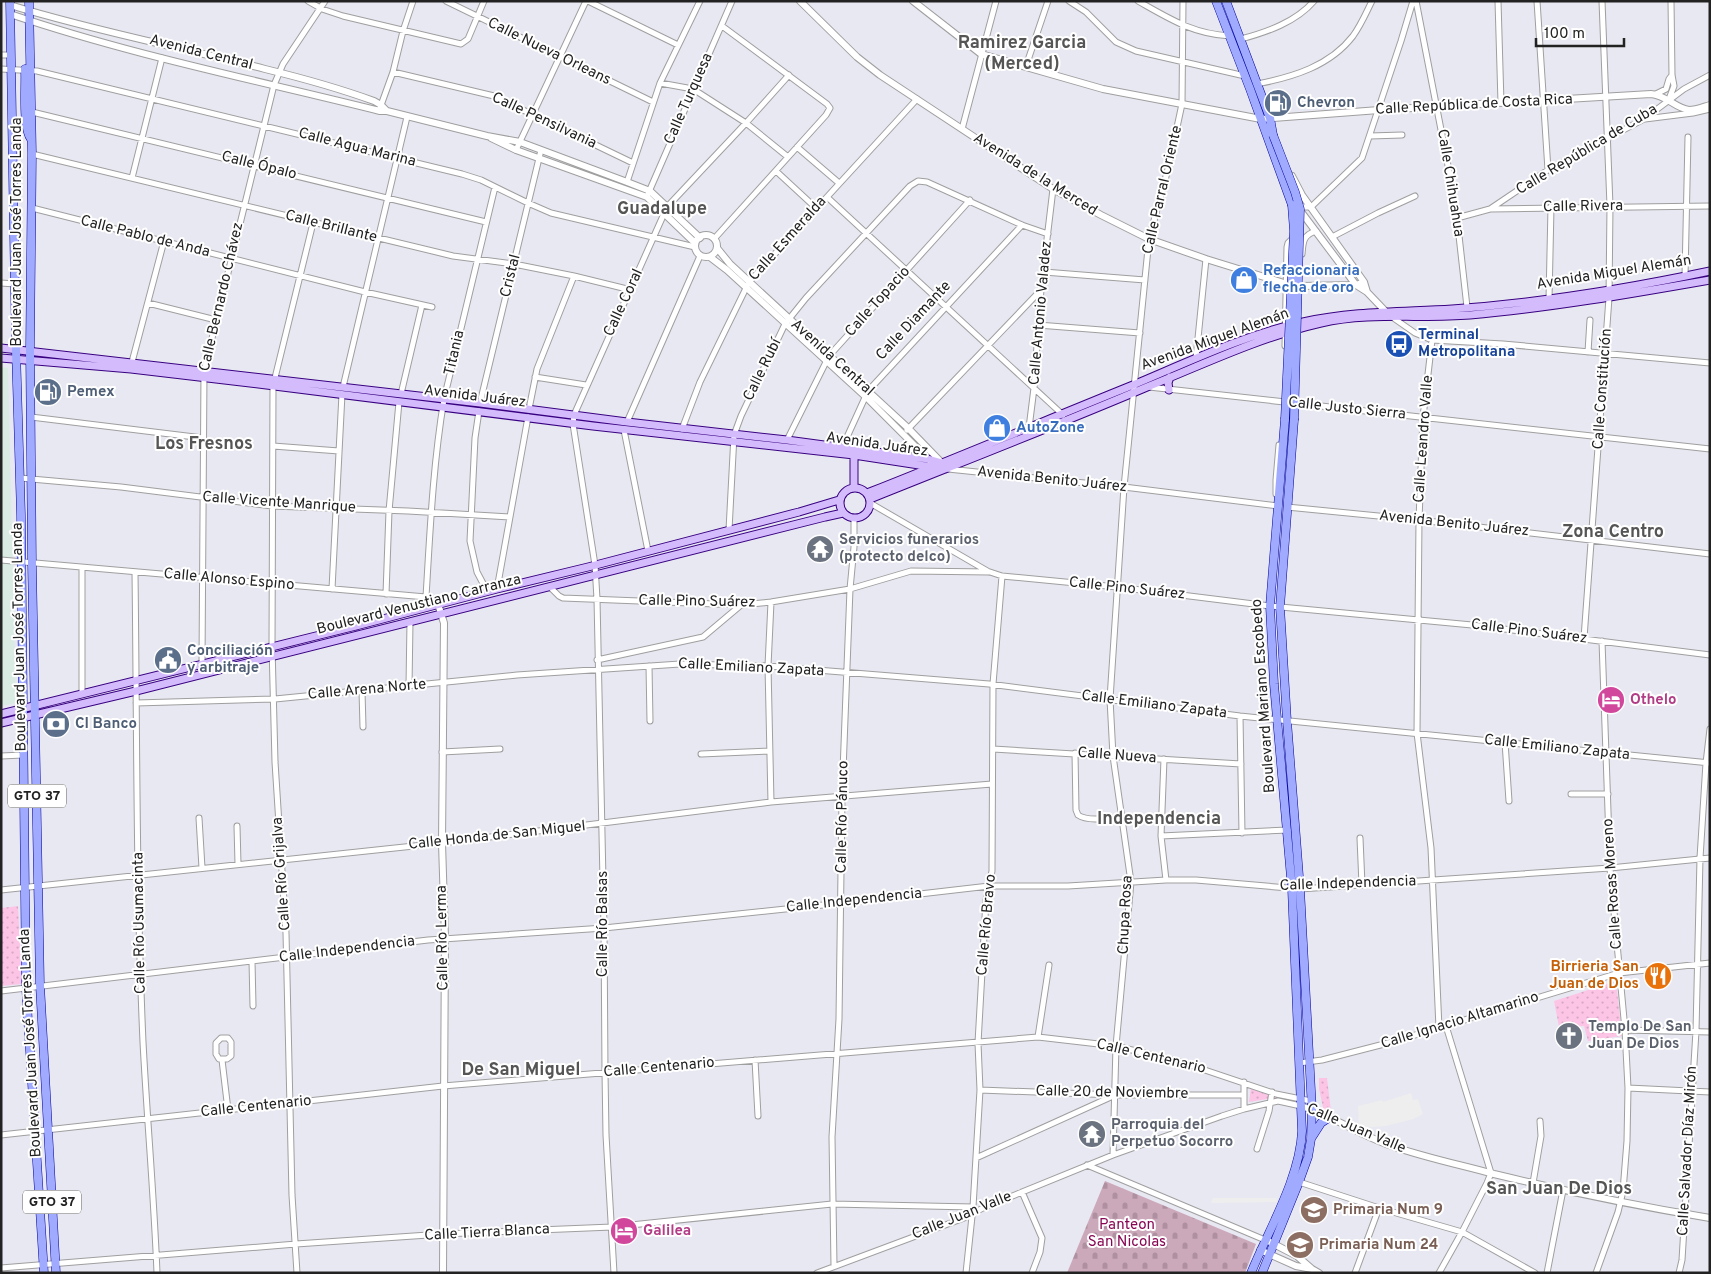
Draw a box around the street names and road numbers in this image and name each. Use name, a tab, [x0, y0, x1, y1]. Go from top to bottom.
street label: Calle Nueva Orleans	[484, 14, 614, 90]
street label: Avenida Central	[147, 31, 255, 75]
street label: Calle Turquesa	[660, 50, 718, 148]
street label: Calle Pensilvania	[489, 88, 599, 154]
street label: Calle República de Costa Rica	[1375, 90, 1573, 120]
street label: Calle República de Cuba	[1513, 100, 1661, 200]
street label: Boulevard Juan José Torres Landa	[8, 117, 27, 347]
street label: Calle Agua Marina	[296, 124, 418, 172]
street label: Calle Parral Oriente	[1139, 124, 1187, 256]
street label: Calle Chihuahua	[1432, 128, 1468, 238]
street label: Avenida de la Merced	[969, 129, 1101, 221]
street label: Calle Ópalo	[219, 146, 299, 185]
street label: Calle Esmeralda	[745, 193, 831, 285]
street label: Calle Rivera	[1543, 197, 1623, 217]
street label: Calle Brillante	[283, 206, 379, 248]
street label: Calle Pablo de Anda	[78, 212, 212, 262]
street label: Calle Bernardo Chávez	[196, 221, 248, 373]
street label: Calle Antonio Valadez	[1025, 240, 1057, 386]
street label: Avenida Miguel Alemán	[1535, 251, 1693, 295]
street label: Cristal	[497, 253, 525, 299]
street label: Calle Topacio	[841, 263, 915, 341]
street label: Calle Coral	[600, 266, 648, 340]
street label: Calle Diamante	[872, 277, 956, 365]
street label: Avenida Miguel Alemán	[1138, 304, 1292, 376]
street label: Avenida Central	[786, 315, 878, 401]
street label: Titania	[441, 328, 469, 378]
street label: Calle Constitución	[1589, 328, 1617, 450]
street label: Calle Rubí	[740, 334, 787, 404]
street label: Calle Leandro Valle	[1410, 375, 1438, 503]
street label: Avenida Juárez	[423, 381, 527, 413]
street label: Calle Justo Sierra	[1287, 393, 1407, 425]
street label: Avenida Juárez	[825, 428, 929, 462]
street label: Avenida Benito Juárez	[976, 463, 1128, 497]
street label: Calle Vicente Manrique	[202, 488, 356, 518]
street label: Avenida Benito Juárez	[1378, 507, 1530, 541]
street label: Boulevard Juan José Torres Landa	[9, 522, 31, 752]
street label: Calle Alonso Espino	[163, 565, 295, 595]
street label: Boulevard Venustiano Carranza	[315, 570, 523, 640]
street label: Calle Pino Suárez	[1068, 573, 1186, 605]
street label: Calle Pino Suárez	[638, 591, 756, 613]
street label: Boulevard Mariano Escobedo	[1248, 598, 1280, 794]
street label: Calle Pino Suárez	[1470, 615, 1588, 649]
street label: Calle Emiliano Zapata	[677, 655, 825, 681]
street label: Calle Arena Norte	[307, 675, 427, 705]
street label: Calle Emiliano Zapata	[1080, 687, 1228, 723]
street label: Calle Emiliano Zapata	[1483, 731, 1631, 765]
street label: Calle Nueva	[1077, 744, 1157, 768]
street label: Calle Río Pánuco	[833, 760, 853, 874]
road number: GTO 37	[8, 784, 66, 808]
street label: Calle Río Grijalva	[269, 816, 295, 932]
street label: Calle Honda de San Miguel	[407, 817, 587, 855]
street label: Calle Rosas Moreno	[1599, 818, 1627, 950]
street label: Calle Río Usumacinta	[129, 852, 151, 994]
street label: Calle Río Balsas	[594, 871, 613, 977]
street label: Calle Independencia	[1279, 872, 1417, 896]
street label: Calle Río Bravo	[973, 873, 1001, 977]
street label: Chupa Rosa	[1114, 875, 1138, 955]
street label: Calle Independencia	[785, 884, 923, 918]
street label: Calle Río Lerma	[433, 885, 453, 991]
street label: Boulevard Juan José Torres Landa	[16, 928, 46, 1158]
street label: Calle Independencia	[278, 932, 416, 968]
street label: Calle Ignacio Altamarino	[1379, 988, 1541, 1054]
street label: Calle Centenario	[1095, 1035, 1207, 1079]
street label: Calle Centenario	[603, 1054, 715, 1082]
street label: Calle Salvador Díaz Mirón	[1674, 1065, 1702, 1237]
street label: Calle 20 de Noviembre	[1036, 1082, 1188, 1104]
street label: Calle Centenario	[200, 1092, 312, 1122]
street label: Calle Juan Valle	[1304, 1100, 1408, 1158]
street label: Calle Juan Valle	[909, 1187, 1015, 1245]
road number: GTO 37	[23, 1190, 81, 1214]
street label: Calle Tierra Blanca	[424, 1220, 550, 1246]

